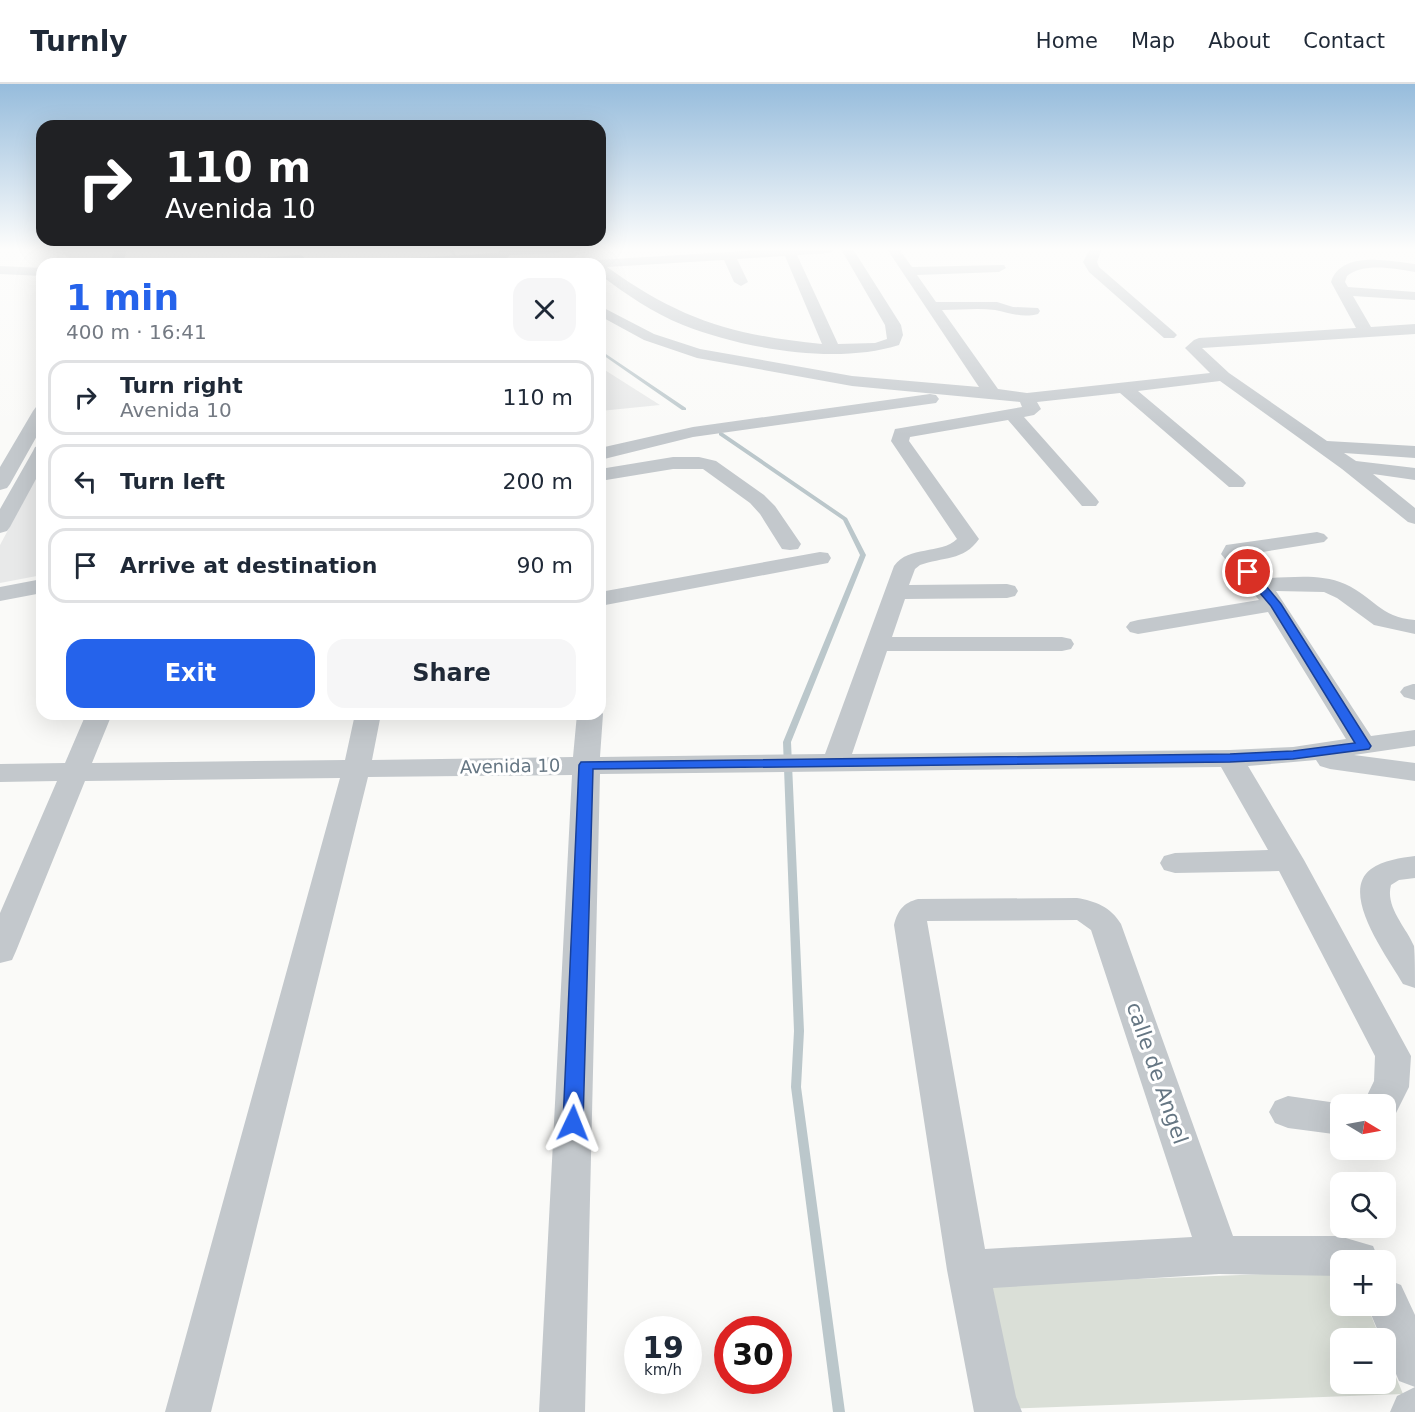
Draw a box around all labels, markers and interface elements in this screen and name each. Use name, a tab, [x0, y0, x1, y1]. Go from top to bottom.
text: Turnly	[30, 25, 128, 58]
text: Home	[1036, 29, 1098, 53]
text: Map	[1131, 29, 1175, 53]
text: About	[1208, 29, 1270, 53]
text: Contact	[1303, 29, 1385, 53]
text: 110 m	[165, 143, 311, 192]
icon: right	[66, 144, 144, 222]
text: Avenida 10	[165, 193, 316, 224]
text: 1 min	[66, 277, 179, 318]
button: close	[513, 278, 576, 341]
text: 400 m · 16:41	[66, 320, 207, 344]
text: Turn right	[120, 373, 243, 398]
icon: right	[69, 381, 102, 414]
text: 110 m	[503, 385, 573, 410]
text: Avenida 10	[120, 398, 232, 422]
icon: left	[69, 465, 102, 498]
text: Turn left	[120, 469, 225, 494]
text: 200 m	[503, 469, 573, 494]
pin	[1222, 546, 1273, 597]
icon: arrive	[69, 549, 102, 582]
text: Arrive at destination	[120, 553, 377, 578]
text: 90 m	[517, 553, 573, 578]
icon: arrive	[1231, 555, 1264, 588]
button: Exit	[66, 639, 315, 708]
button: Share	[327, 639, 576, 708]
street label: Avenida 10	[460, 755, 560, 777]
street label: calle de Angel	[1122, 999, 1192, 1147]
position arrow	[541, 1091, 605, 1155]
north arrow	[1330, 1094, 1396, 1160]
map controls	[1330, 1094, 1396, 1394]
button: search	[1330, 1172, 1396, 1238]
button: +	[1330, 1250, 1396, 1316]
speed limit sign: 30	[714, 1316, 792, 1394]
button: −	[1330, 1328, 1396, 1394]
text: 19	[642, 1330, 684, 1365]
text: km/h	[644, 1361, 682, 1379]

